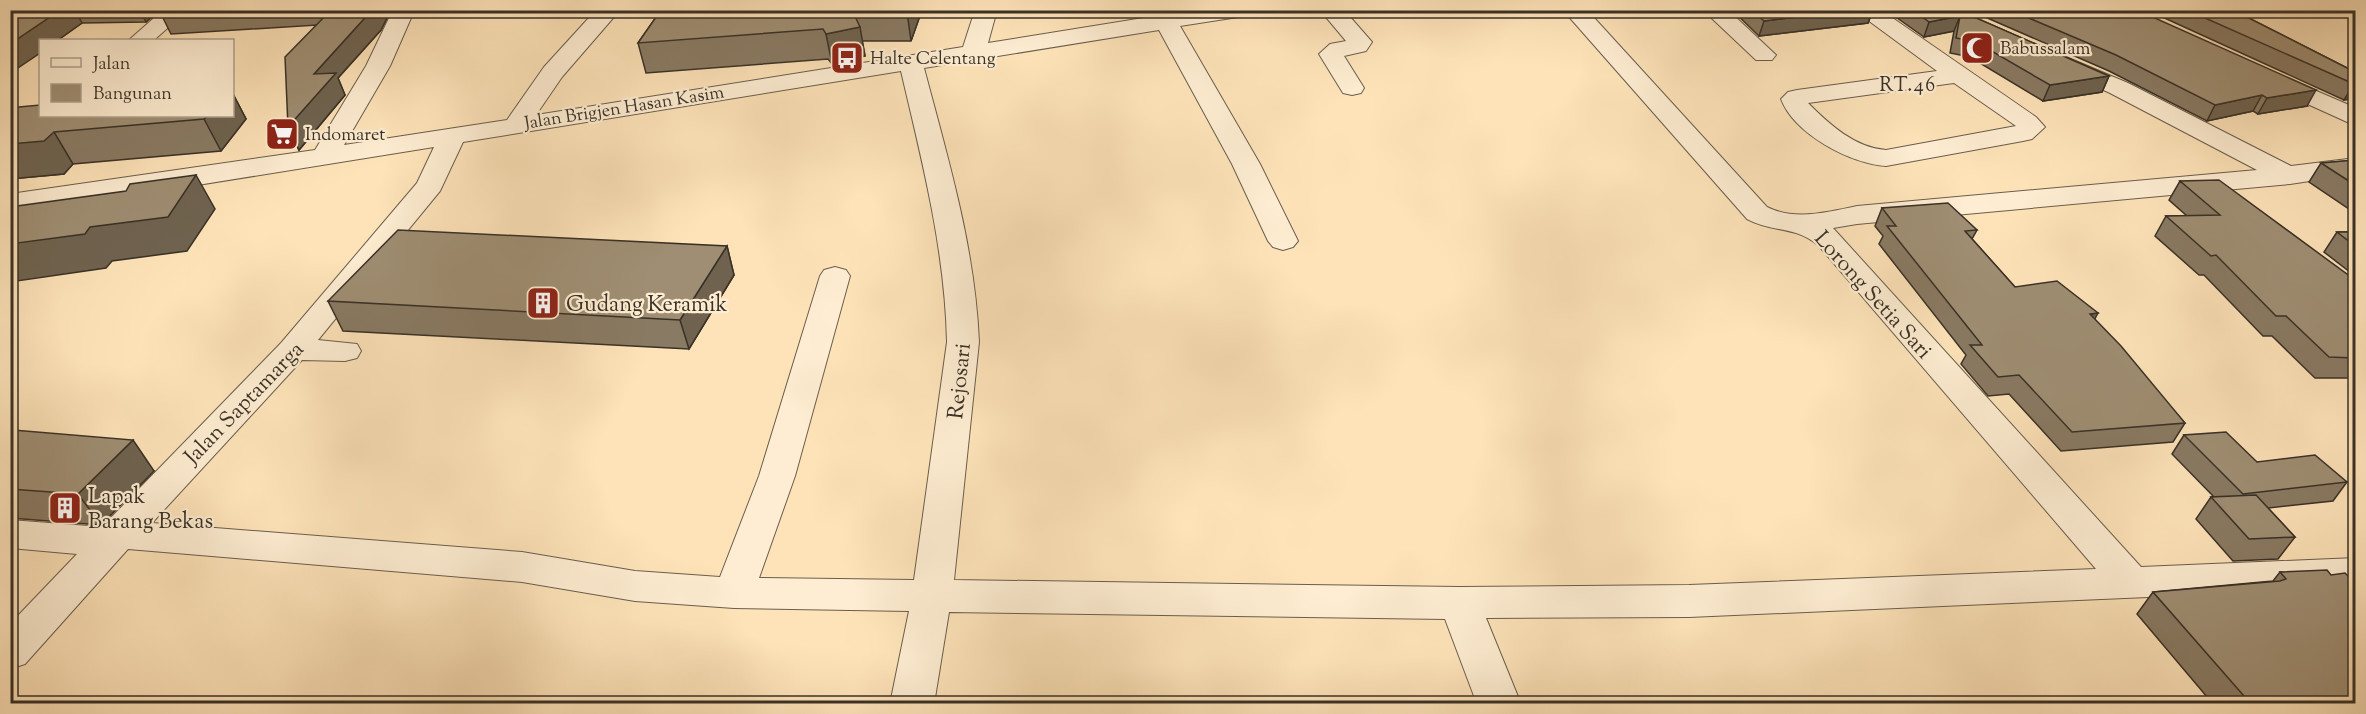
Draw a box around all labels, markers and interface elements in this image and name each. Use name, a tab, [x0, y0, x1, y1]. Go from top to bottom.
mosque icon: Babussalam	[1959, 30, 1995, 66]
place label: Babussalam	[2000, 37, 2090, 63]
legend	[39, 39, 234, 117]
bus stop icon: Halte Celentang	[829, 40, 865, 76]
place label: Halte Celentang	[870, 47, 996, 73]
text: Jalan	[92, 52, 131, 78]
district label: RT.46	[1879, 72, 1937, 101]
street label: Jalan Brigjen Hasan Kasim	[522, 80, 726, 138]
text: Bangunan	[93, 82, 172, 108]
supermarket icon: Indomaret	[264, 116, 300, 152]
place label: Indomaret	[305, 123, 385, 149]
street label: Lorong Setia Sari	[1805, 225, 1938, 367]
building icon: Gudang Keramik	[525, 285, 561, 321]
place label: Gudang Keramik	[566, 290, 727, 322]
street label: Jalan Saptamarga	[177, 335, 312, 474]
street label: Rejosari	[941, 342, 981, 421]
place label: Lapak Barang Bekas	[88, 482, 213, 539]
building icon: Lapak Barang Bekas	[47, 490, 83, 526]

